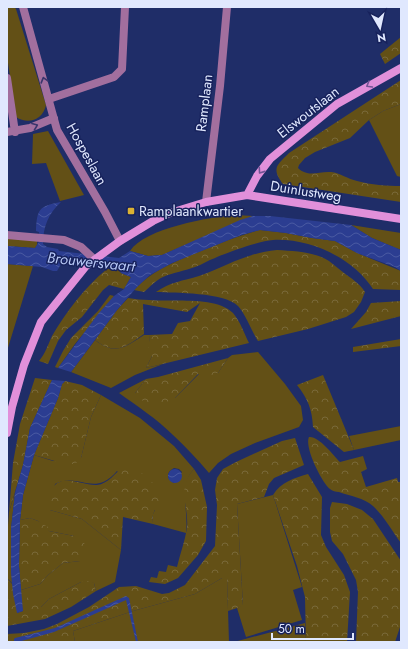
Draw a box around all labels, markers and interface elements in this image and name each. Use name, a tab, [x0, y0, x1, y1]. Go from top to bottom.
north arrow	[360, 8, 400, 48]
text: N	[376, 29, 387, 46]
street label: Ramplaan	[191, 73, 217, 133]
one-way arrow	[40, 77, 49, 84]
street label: Elswoutslaan	[273, 81, 343, 143]
one-way arrow	[365, 81, 373, 88]
street label: Hospeslaan	[62, 119, 112, 189]
one-way arrow	[31, 122, 38, 130]
one-way arrow	[258, 167, 266, 174]
street label: Duinlustweg	[269, 175, 343, 207]
place label: Ramplaankwartier	[139, 201, 243, 221]
marker: Ramplaankwartier	[126, 206, 136, 216]
water label: Brouwersvaart	[46, 246, 137, 278]
scale bar	[272, 615, 353, 641]
text: 50 m	[278, 620, 305, 638]

